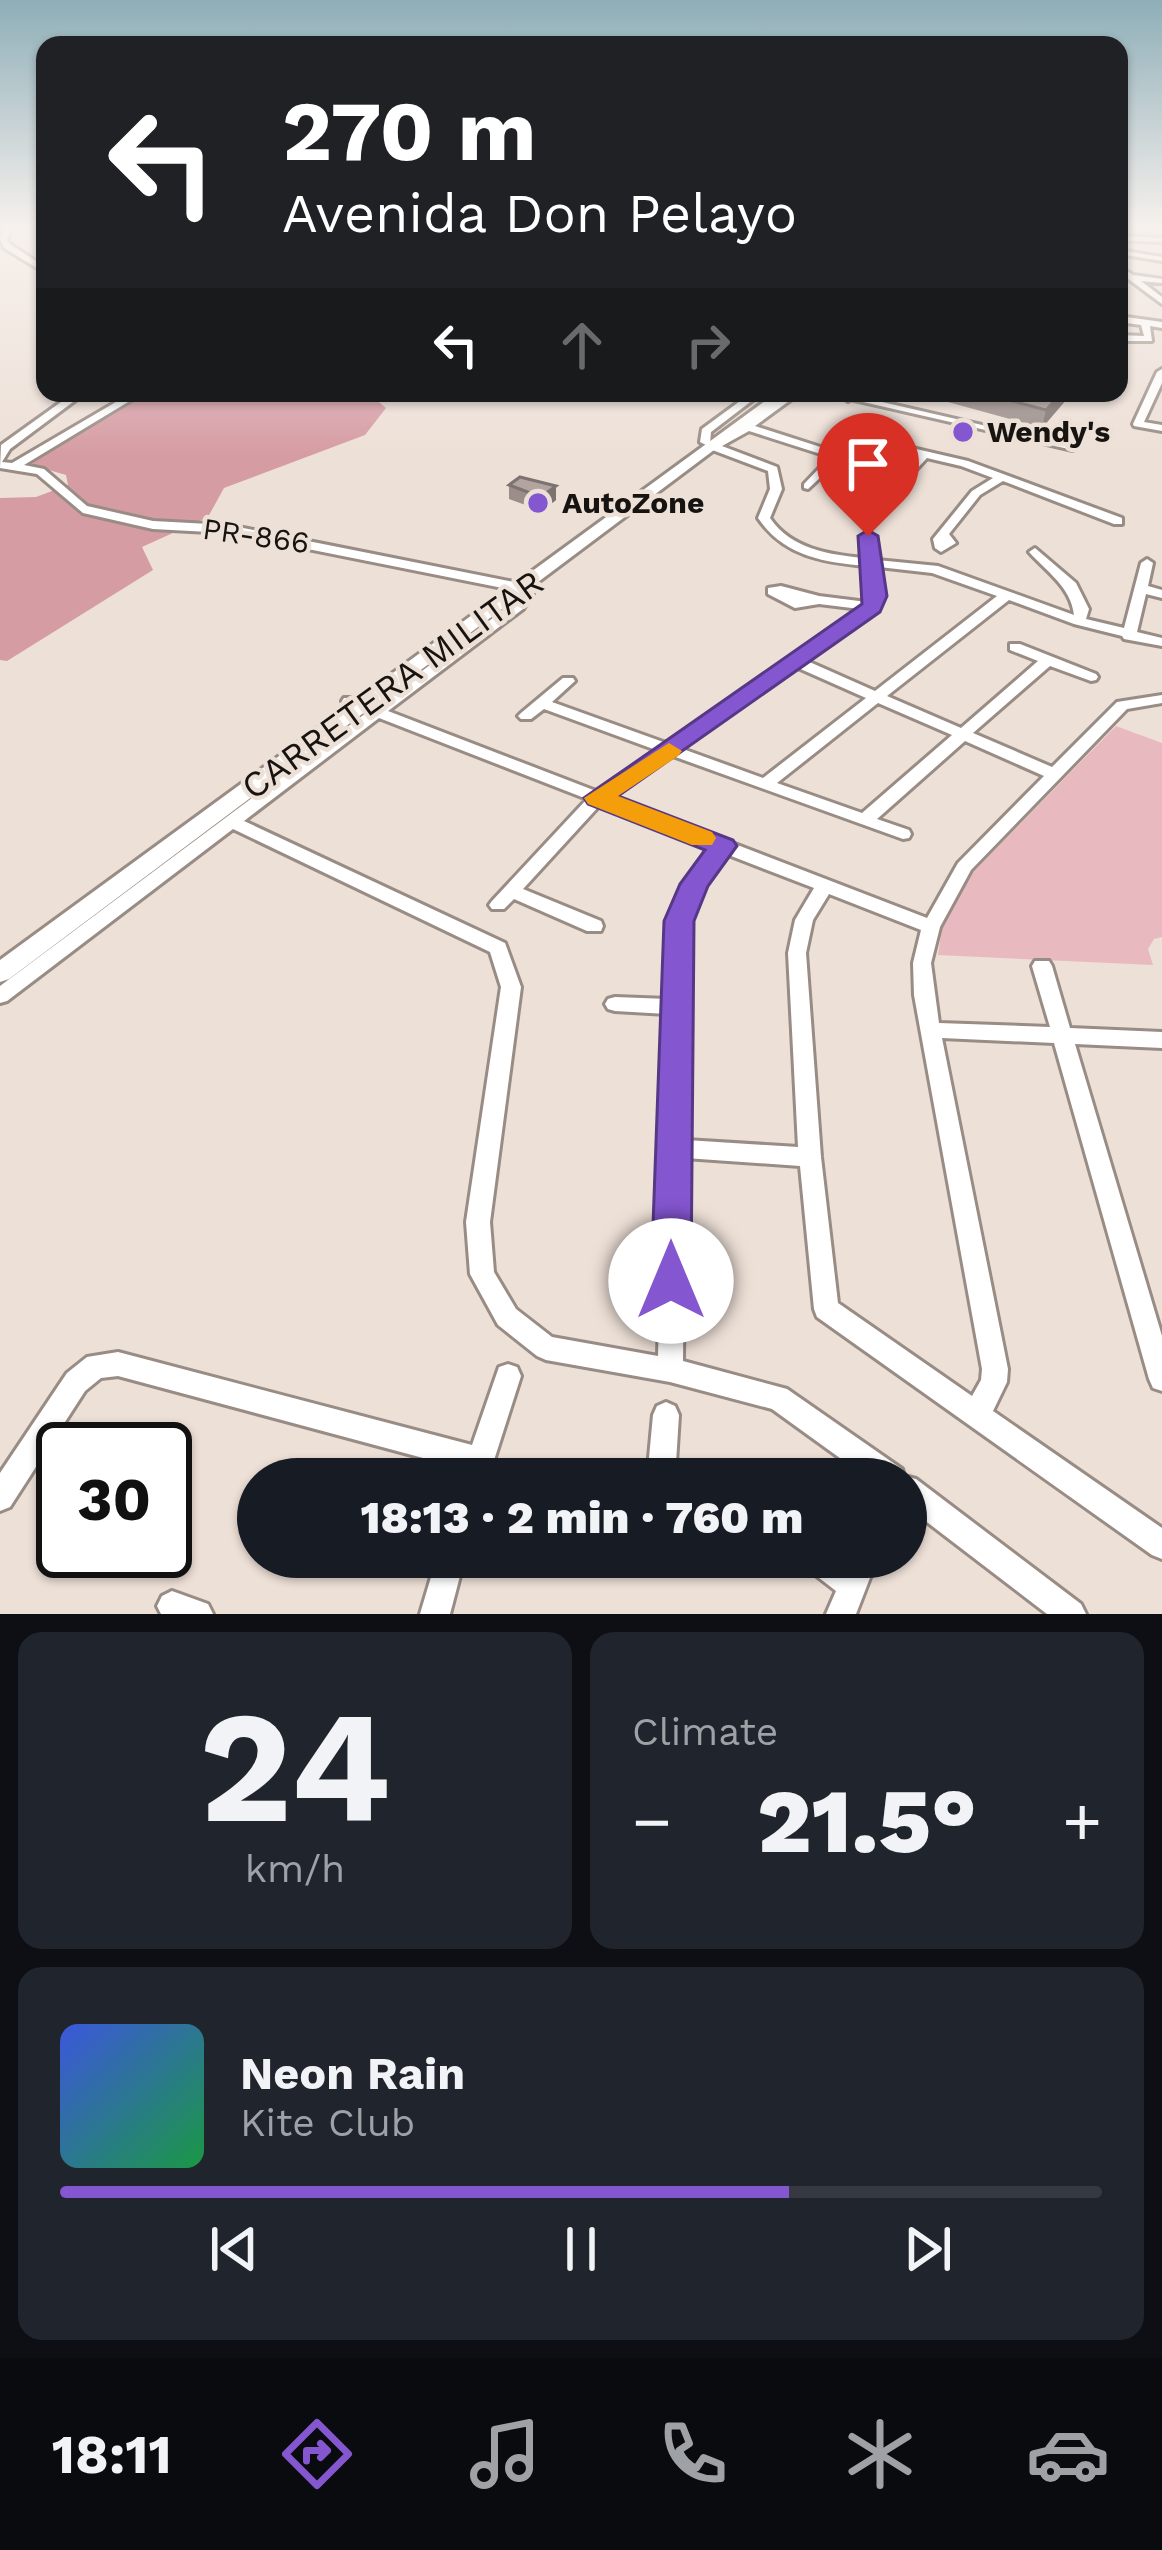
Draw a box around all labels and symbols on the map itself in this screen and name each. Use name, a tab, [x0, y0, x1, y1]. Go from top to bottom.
pin	[817, 413, 919, 536]
place label: Wendy's	[987, 414, 1110, 449]
marker: Wendy's	[950, 419, 976, 445]
place label: AutoZone	[562, 485, 704, 520]
marker: AutoZone	[525, 490, 551, 516]
street label: PR-866	[200, 511, 312, 560]
street label: CARRETERA MILITAR	[234, 561, 552, 808]
position arrow	[608, 1218, 734, 1344]
speed limit sign: 30	[36, 1422, 192, 1578]

